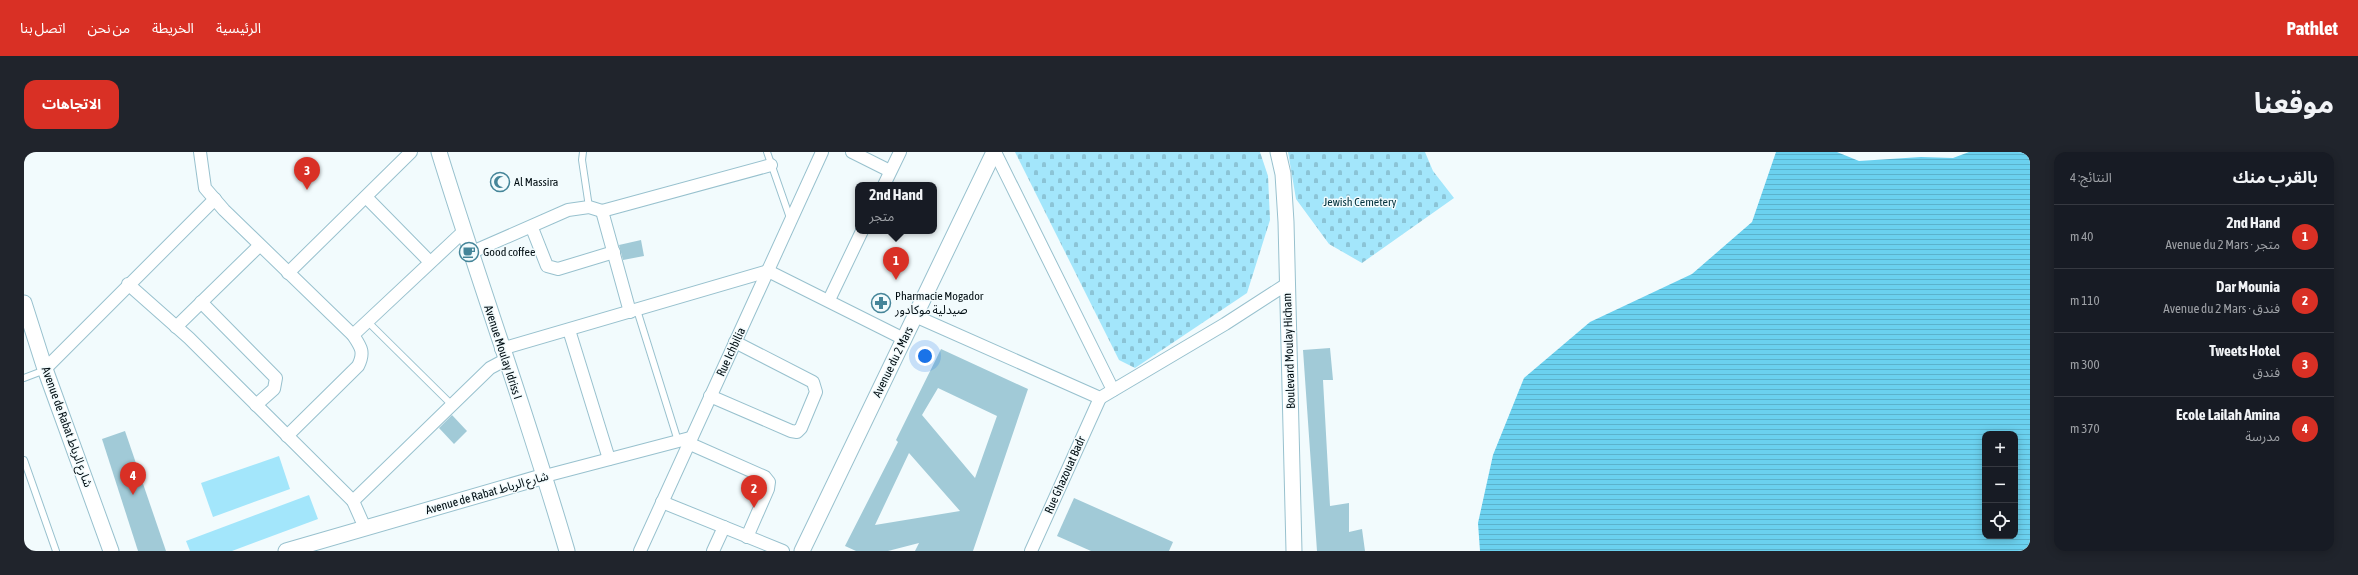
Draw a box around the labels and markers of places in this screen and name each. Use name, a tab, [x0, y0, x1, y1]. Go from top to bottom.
pin: 3	[294, 157, 320, 190]
mosque icon: Al Massira	[489, 171, 511, 193]
place label: Al Massira	[514, 175, 558, 189]
cafe icon: Good coffee	[458, 241, 480, 263]
place label: Good coffee	[483, 245, 535, 259]
pin: 1	[883, 247, 909, 280]
place label: Pharmacie Mogador صيدلية موكادور	[894, 289, 984, 317]
pharmacy icon: Pharmacie Mogador صيدلية موكادور	[870, 292, 892, 314]
pin: 4	[120, 462, 146, 495]
pin: 2	[741, 475, 767, 508]

